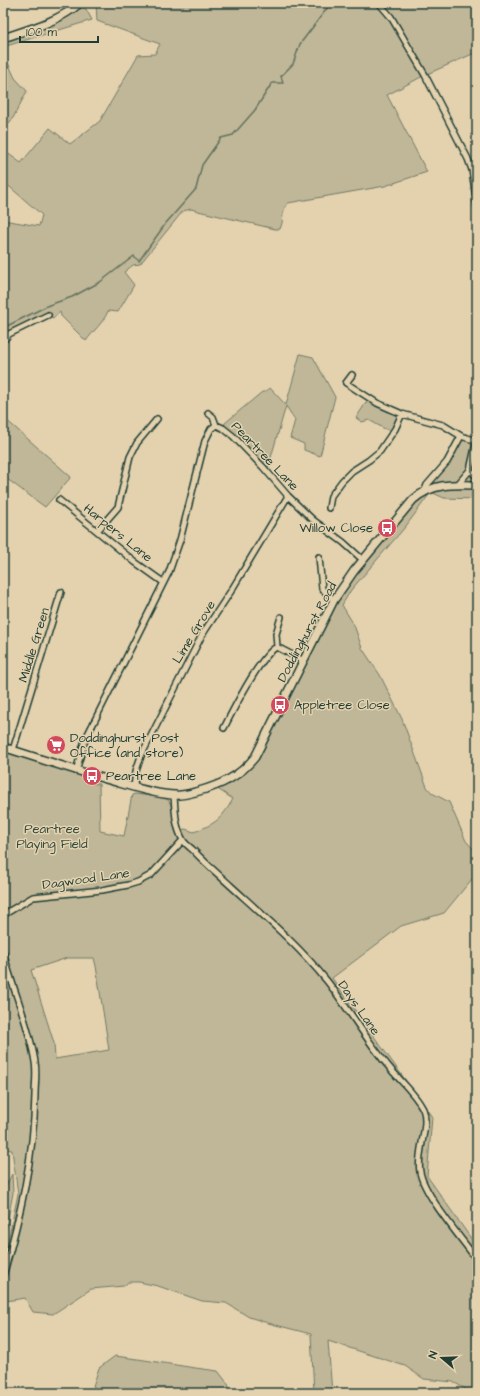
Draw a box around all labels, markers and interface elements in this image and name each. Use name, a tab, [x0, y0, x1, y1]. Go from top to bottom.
scale bar	[20, 18, 98, 44]
text: 100 m	[26, 24, 57, 41]
street label: Peartree Lane	[227, 417, 303, 495]
street label: Harpers Lane	[80, 500, 156, 566]
bus stop icon: Willow Close	[376, 517, 398, 539]
place label: Willow Close	[300, 519, 373, 537]
street label: Doddinghurst Road	[273, 578, 342, 686]
street label: Lime Grove	[168, 597, 220, 667]
street label: Middle Green	[14, 605, 54, 684]
bus stop icon: Appletree Close	[269, 694, 291, 716]
place label: Appletree Close	[294, 696, 390, 714]
place label: Doddinghurst Post Office (and store)	[70, 729, 184, 762]
supermarket icon: Doddinghurst Post Office (and store)	[45, 734, 67, 756]
bus stop icon: Peartree Lane	[81, 765, 103, 787]
place label: Peartree Lane	[106, 767, 196, 785]
park label: Peartree Playing Field	[16, 820, 88, 854]
street label: Dagwood Lane	[41, 864, 131, 895]
street label: Days Lane	[333, 977, 384, 1040]
north arrow	[422, 1338, 462, 1378]
text: N	[425, 1349, 441, 1361]

